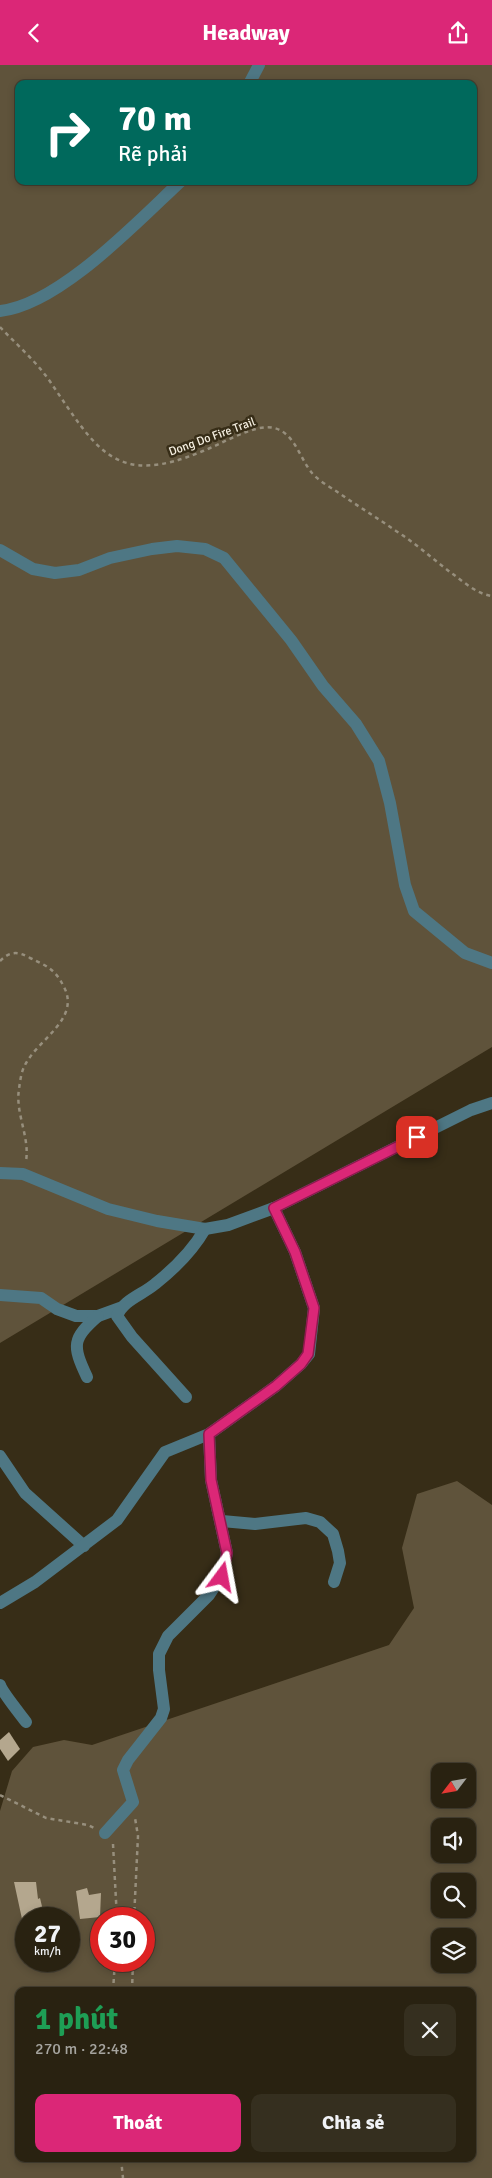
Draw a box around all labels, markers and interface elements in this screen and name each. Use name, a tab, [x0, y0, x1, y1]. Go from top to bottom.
icon: back	[20, 19, 48, 47]
text: Headway	[202, 19, 290, 46]
icon: share	[444, 19, 472, 47]
text: 70 m	[118, 97, 192, 140]
icon: right	[35, 100, 100, 165]
text: Rẽ phải	[118, 140, 188, 167]
street label: Dong Do Fire Trail	[167, 414, 258, 460]
pin	[396, 1116, 438, 1158]
icon: arrive	[403, 1123, 431, 1151]
position arrow	[195, 1550, 247, 1602]
north arrow	[431, 1763, 476, 1807]
map controls	[431, 1763, 476, 1973]
button: sound	[431, 1818, 476, 1863]
button: search	[431, 1873, 476, 1918]
speed limit sign: 30	[90, 1907, 155, 1972]
text: 27	[34, 1918, 61, 1949]
button: layers	[431, 1928, 476, 1973]
text: km/h	[34, 1944, 61, 1959]
text: 1 phút	[35, 2001, 118, 2038]
button: close	[404, 2004, 456, 2056]
text: 270 m · 22:48	[35, 2039, 128, 2059]
button: Thoát	[35, 2094, 241, 2152]
button: Chia sẻ	[251, 2094, 456, 2152]

